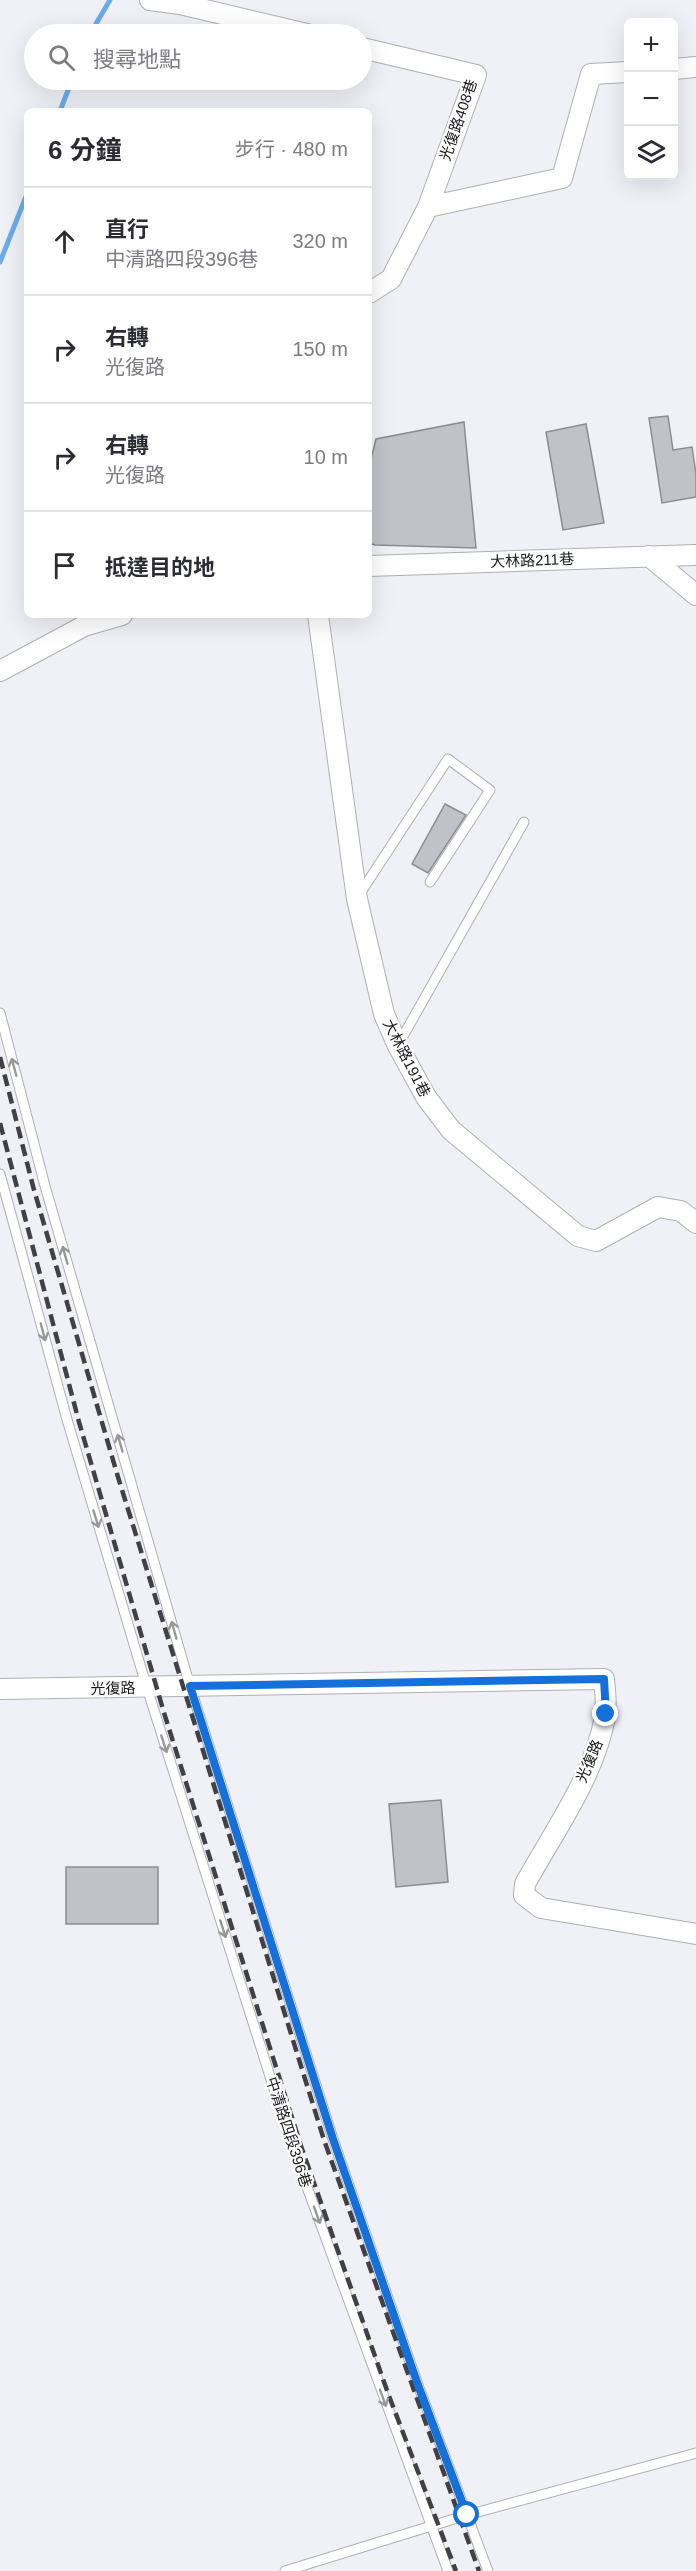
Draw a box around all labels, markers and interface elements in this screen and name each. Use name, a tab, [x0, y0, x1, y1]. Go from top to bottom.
map controls	[624, 18, 678, 180]
button: +	[624, 18, 678, 72]
search box	[24, 24, 372, 90]
icon: search	[45, 41, 78, 74]
text: 搜尋地點	[93, 47, 181, 72]
button: −	[624, 72, 678, 126]
street label: 光復路408巷	[436, 77, 480, 163]
button: layers	[624, 126, 678, 180]
text: 6 分鐘	[48, 135, 122, 165]
text: 步行 · 480 m	[235, 138, 348, 160]
text: 直行	[105, 217, 149, 242]
icon: ahead	[48, 225, 81, 258]
text: 320 m	[292, 230, 348, 252]
text: 中清路四段396巷	[105, 248, 258, 270]
text: 右轉	[105, 325, 149, 350]
icon: right	[48, 333, 81, 366]
text: 150 m	[292, 338, 348, 360]
text: 光復路	[105, 356, 165, 378]
text: 右轉	[105, 433, 149, 458]
icon: right	[48, 441, 81, 474]
text: 10 m	[304, 446, 348, 468]
text: 光復路	[105, 464, 165, 486]
icon: arrive	[48, 549, 81, 582]
street label: 大林路211巷	[490, 550, 574, 570]
text: 抵達目的地	[105, 555, 215, 580]
street label: 大林路191巷	[380, 1016, 434, 1100]
one-way arrow	[8, 1058, 19, 1077]
one-way arrow	[59, 1246, 70, 1265]
one-way arrow	[38, 1322, 49, 1341]
one-way arrow	[113, 1434, 125, 1453]
one-way arrow	[91, 1509, 102, 1528]
one-way arrow	[168, 1621, 179, 1640]
street label: 光復路	[90, 1679, 136, 1697]
route end	[592, 1700, 618, 1726]
one-way arrow	[160, 1734, 171, 1753]
street label: 光復路	[572, 1737, 606, 1785]
one-way arrow	[219, 1919, 230, 1938]
street label: 中清路四段396巷	[263, 2075, 315, 2189]
one-way arrow	[312, 2205, 323, 2223]
one-way arrow	[378, 2388, 389, 2407]
route start	[453, 2501, 479, 2527]

